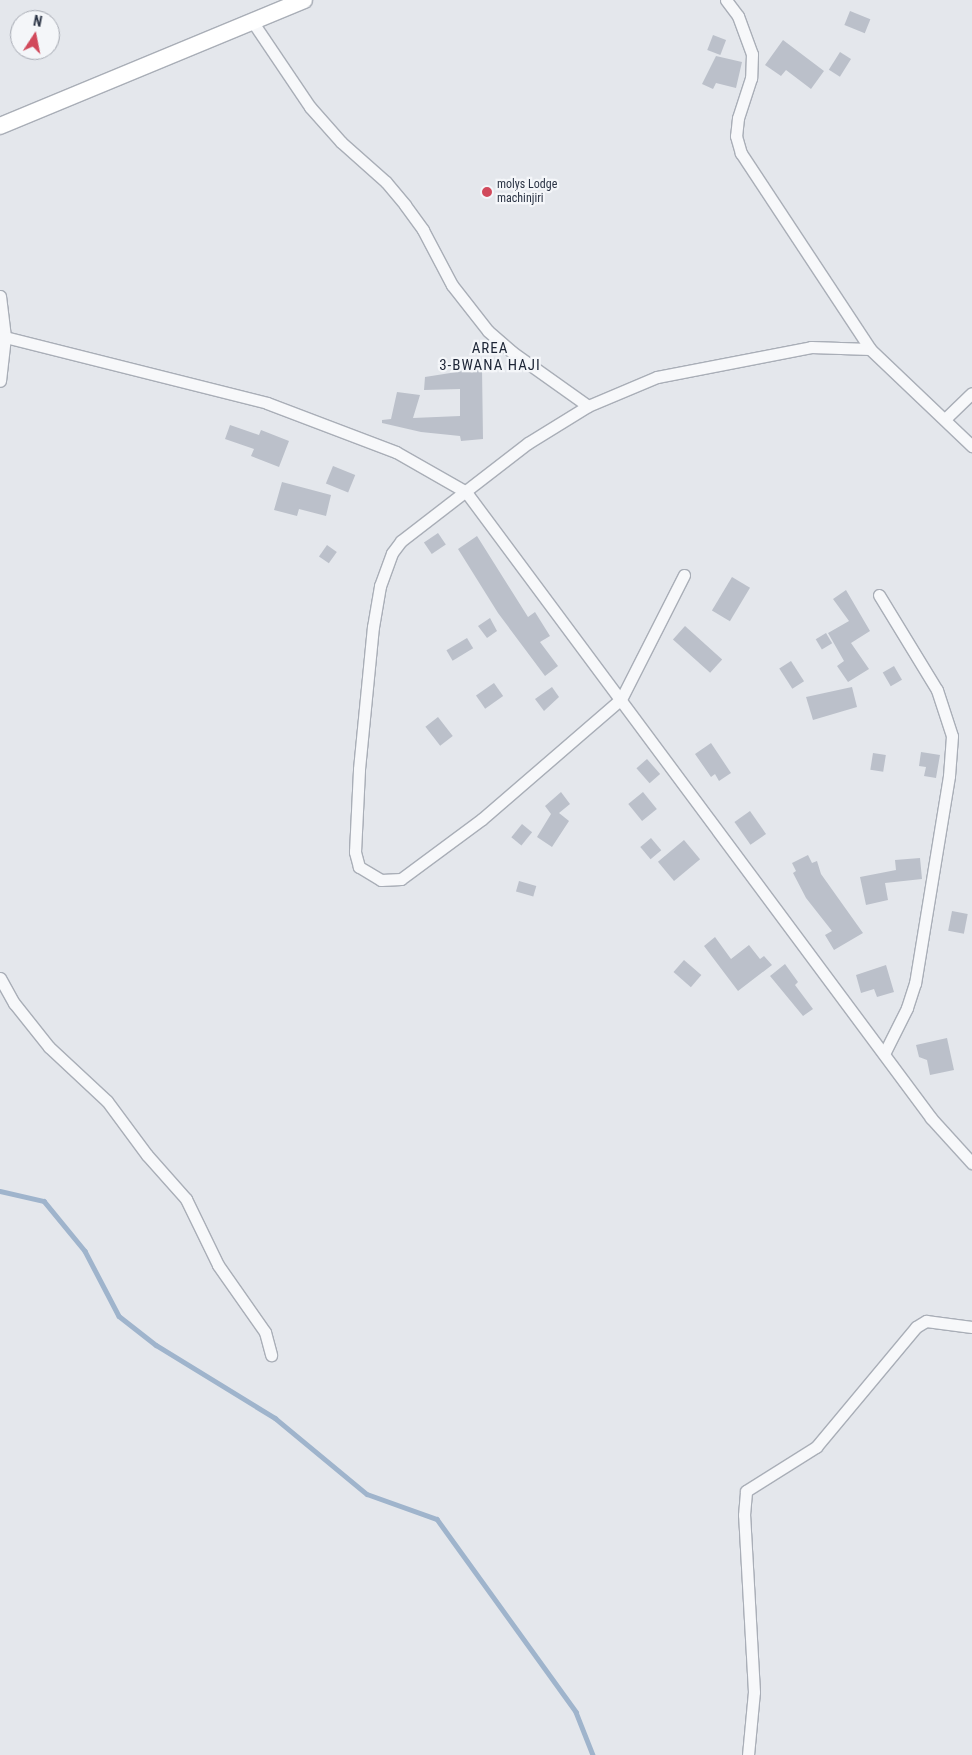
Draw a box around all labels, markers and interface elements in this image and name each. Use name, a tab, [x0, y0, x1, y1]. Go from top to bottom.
north arrow	[10, 10, 60, 60]
text: N	[32, 13, 43, 30]
place label: molys Lodge machinjiri	[497, 178, 557, 206]
marker: molys Lodge machinjiri	[481, 186, 493, 198]
district label: AREA 3-BWANA HAJI	[438, 339, 542, 374]

